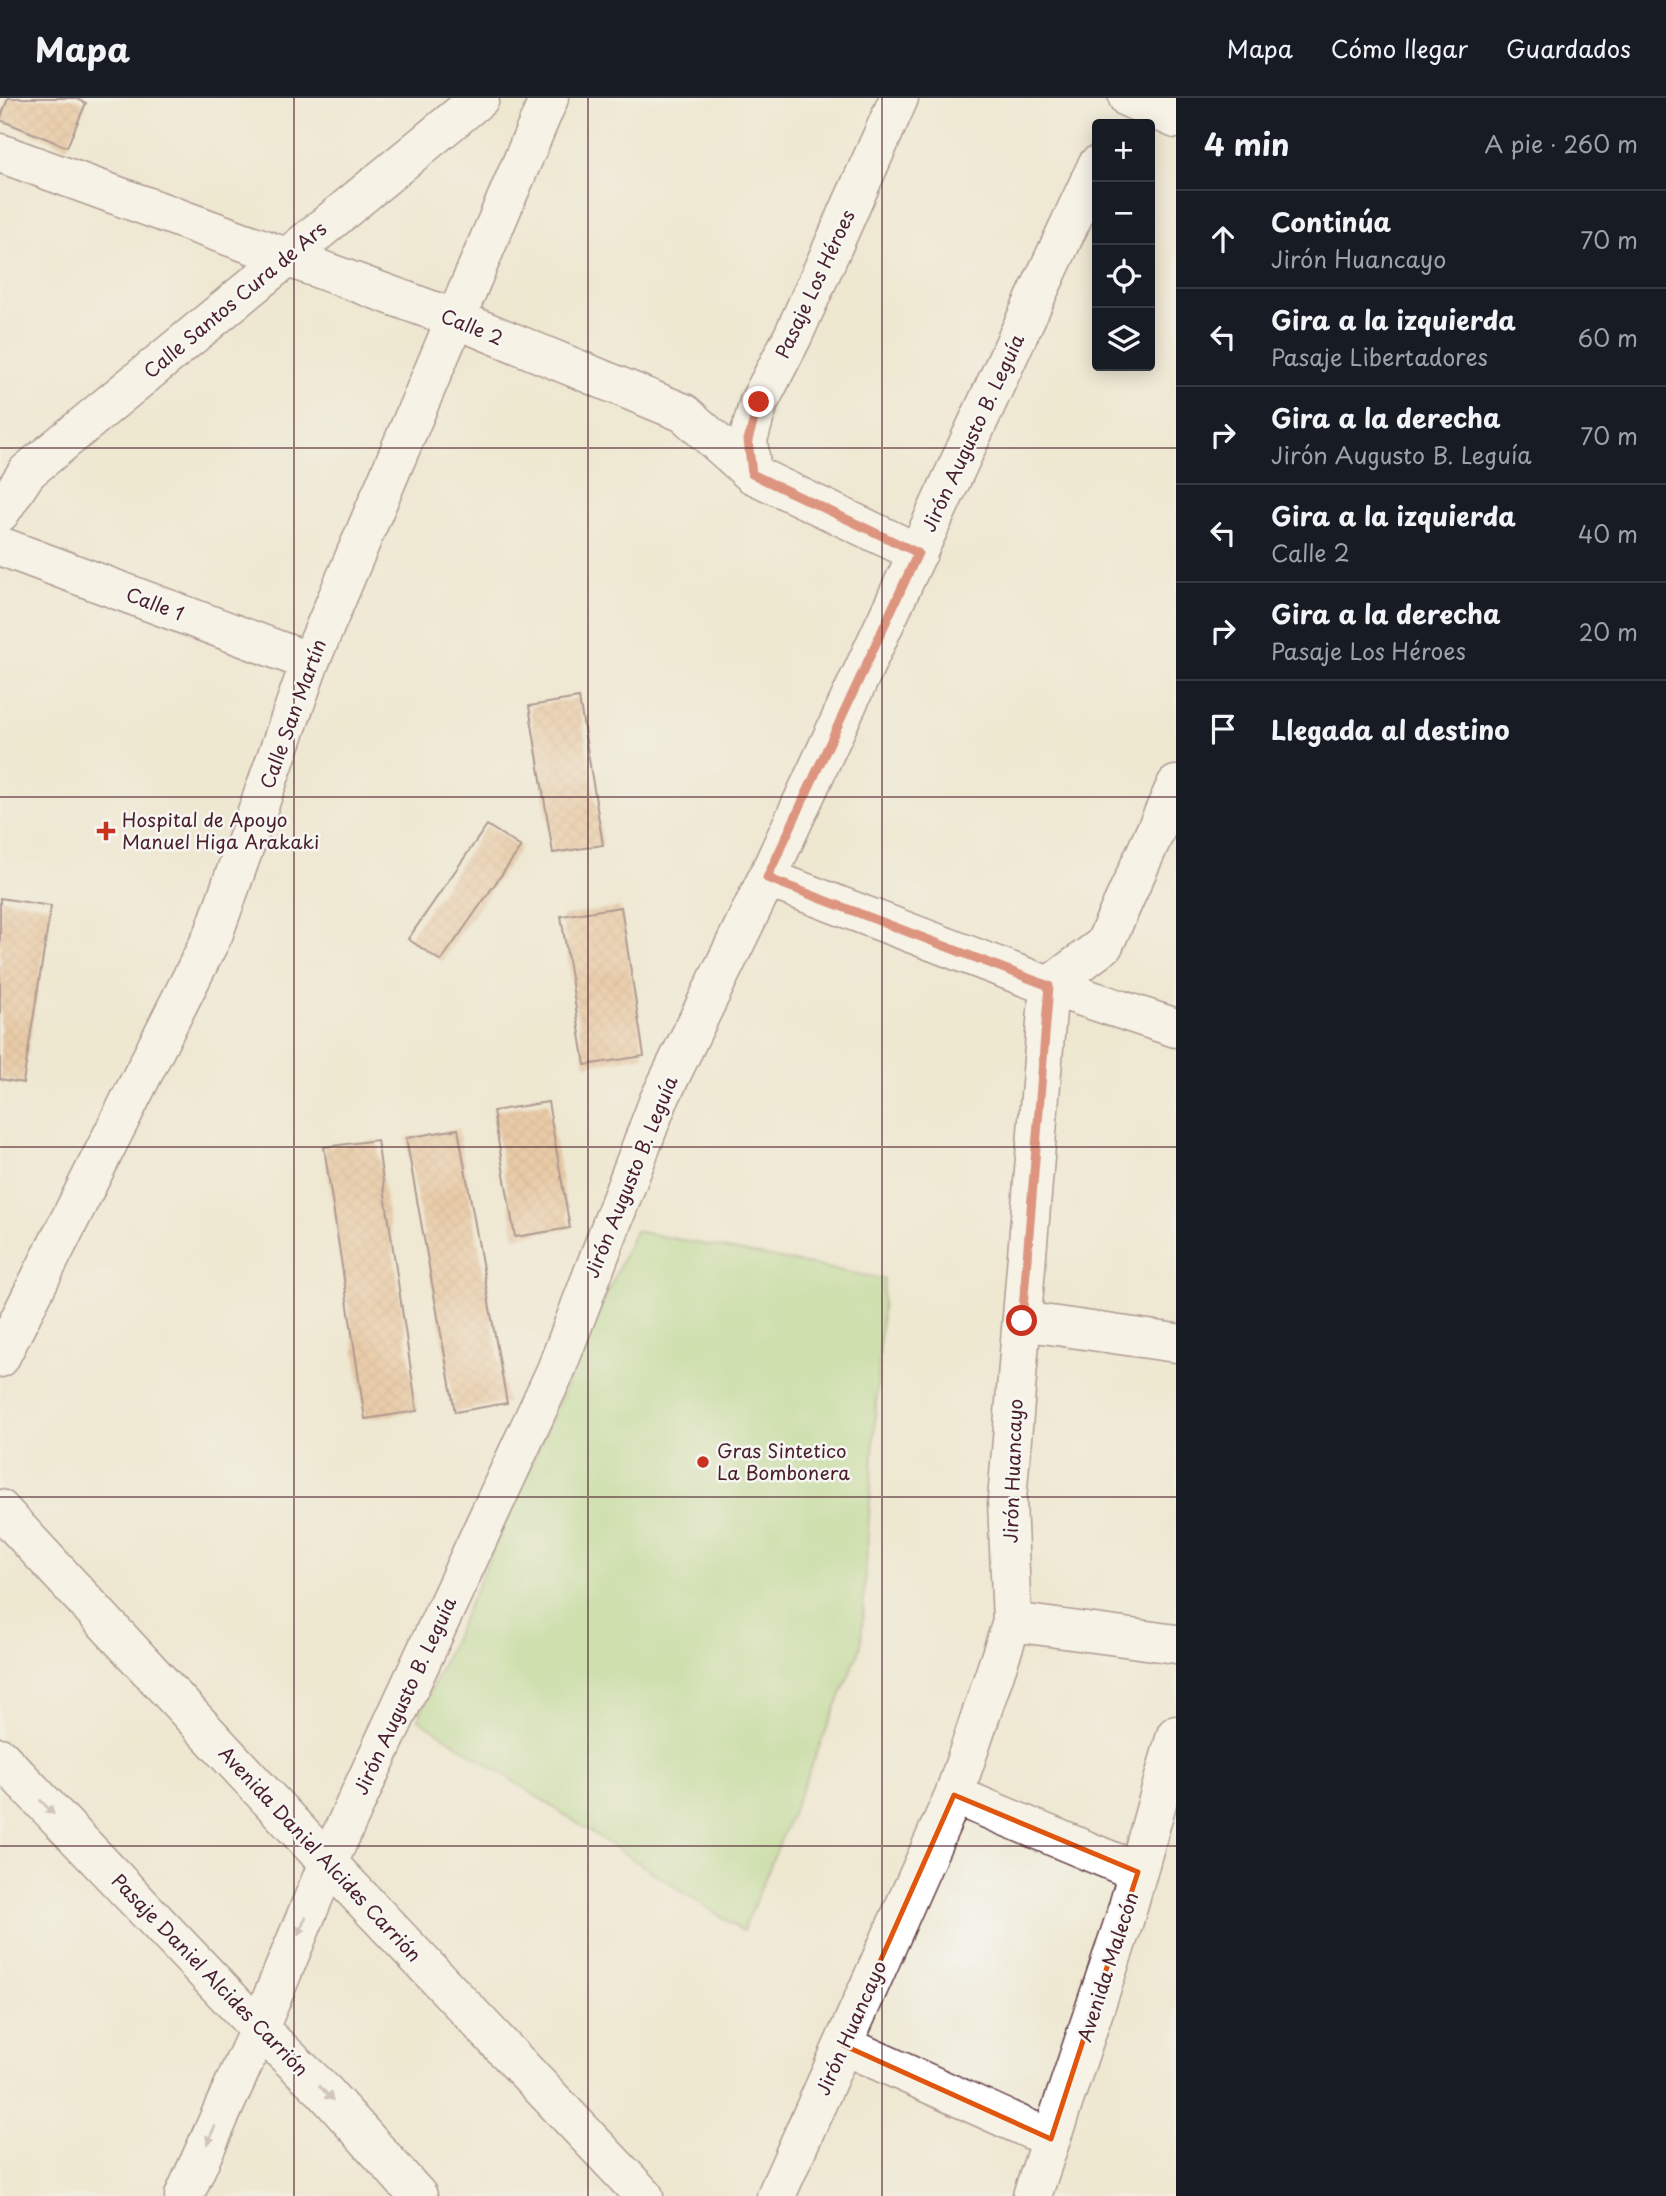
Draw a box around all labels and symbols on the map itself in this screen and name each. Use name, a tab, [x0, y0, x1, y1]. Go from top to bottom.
street label: Pasaje Los Héroes	[767, 205, 861, 362]
street label: Calle Santos Cura de Ars	[137, 214, 332, 384]
street label: Calle 2	[437, 301, 508, 351]
street label: Jirón Augusto B. Leguía	[914, 329, 1030, 536]
route end	[743, 386, 774, 417]
street label: Calle 1	[122, 579, 188, 627]
street label: Calle San Martín	[252, 635, 332, 792]
place label: Hospital de Apoyo Manuel Higa Arakaki	[122, 805, 319, 855]
marker: Hospital de Apoyo Manuel Higa Arakaki	[96, 821, 116, 841]
street label: Jirón Augusto B. Leguía	[577, 1071, 683, 1282]
route start	[1006, 1305, 1037, 1336]
street label: Jirón Huancayo	[995, 1398, 1029, 1544]
place label: Gras Sintetico La Bombonera	[717, 1436, 850, 1486]
marker: Gras Sintetico La Bombonera	[695, 1454, 711, 1470]
street label: Jirón Augusto B. Leguía	[346, 1592, 462, 1799]
street label: Avenida Daniel Alcides Carrión	[213, 1739, 428, 1967]
one-way arrow	[39, 1798, 55, 1815]
street label: Pasaje Daniel Alcides Carrión	[106, 1867, 315, 2082]
street label: Avenida Malecón	[1070, 1888, 1144, 2045]
one-way arrow	[296, 1916, 307, 1937]
street label: Jirón Huancayo	[808, 1956, 892, 2099]
one-way arrow	[317, 2084, 333, 2101]
one-way arrow	[205, 2125, 217, 2145]

